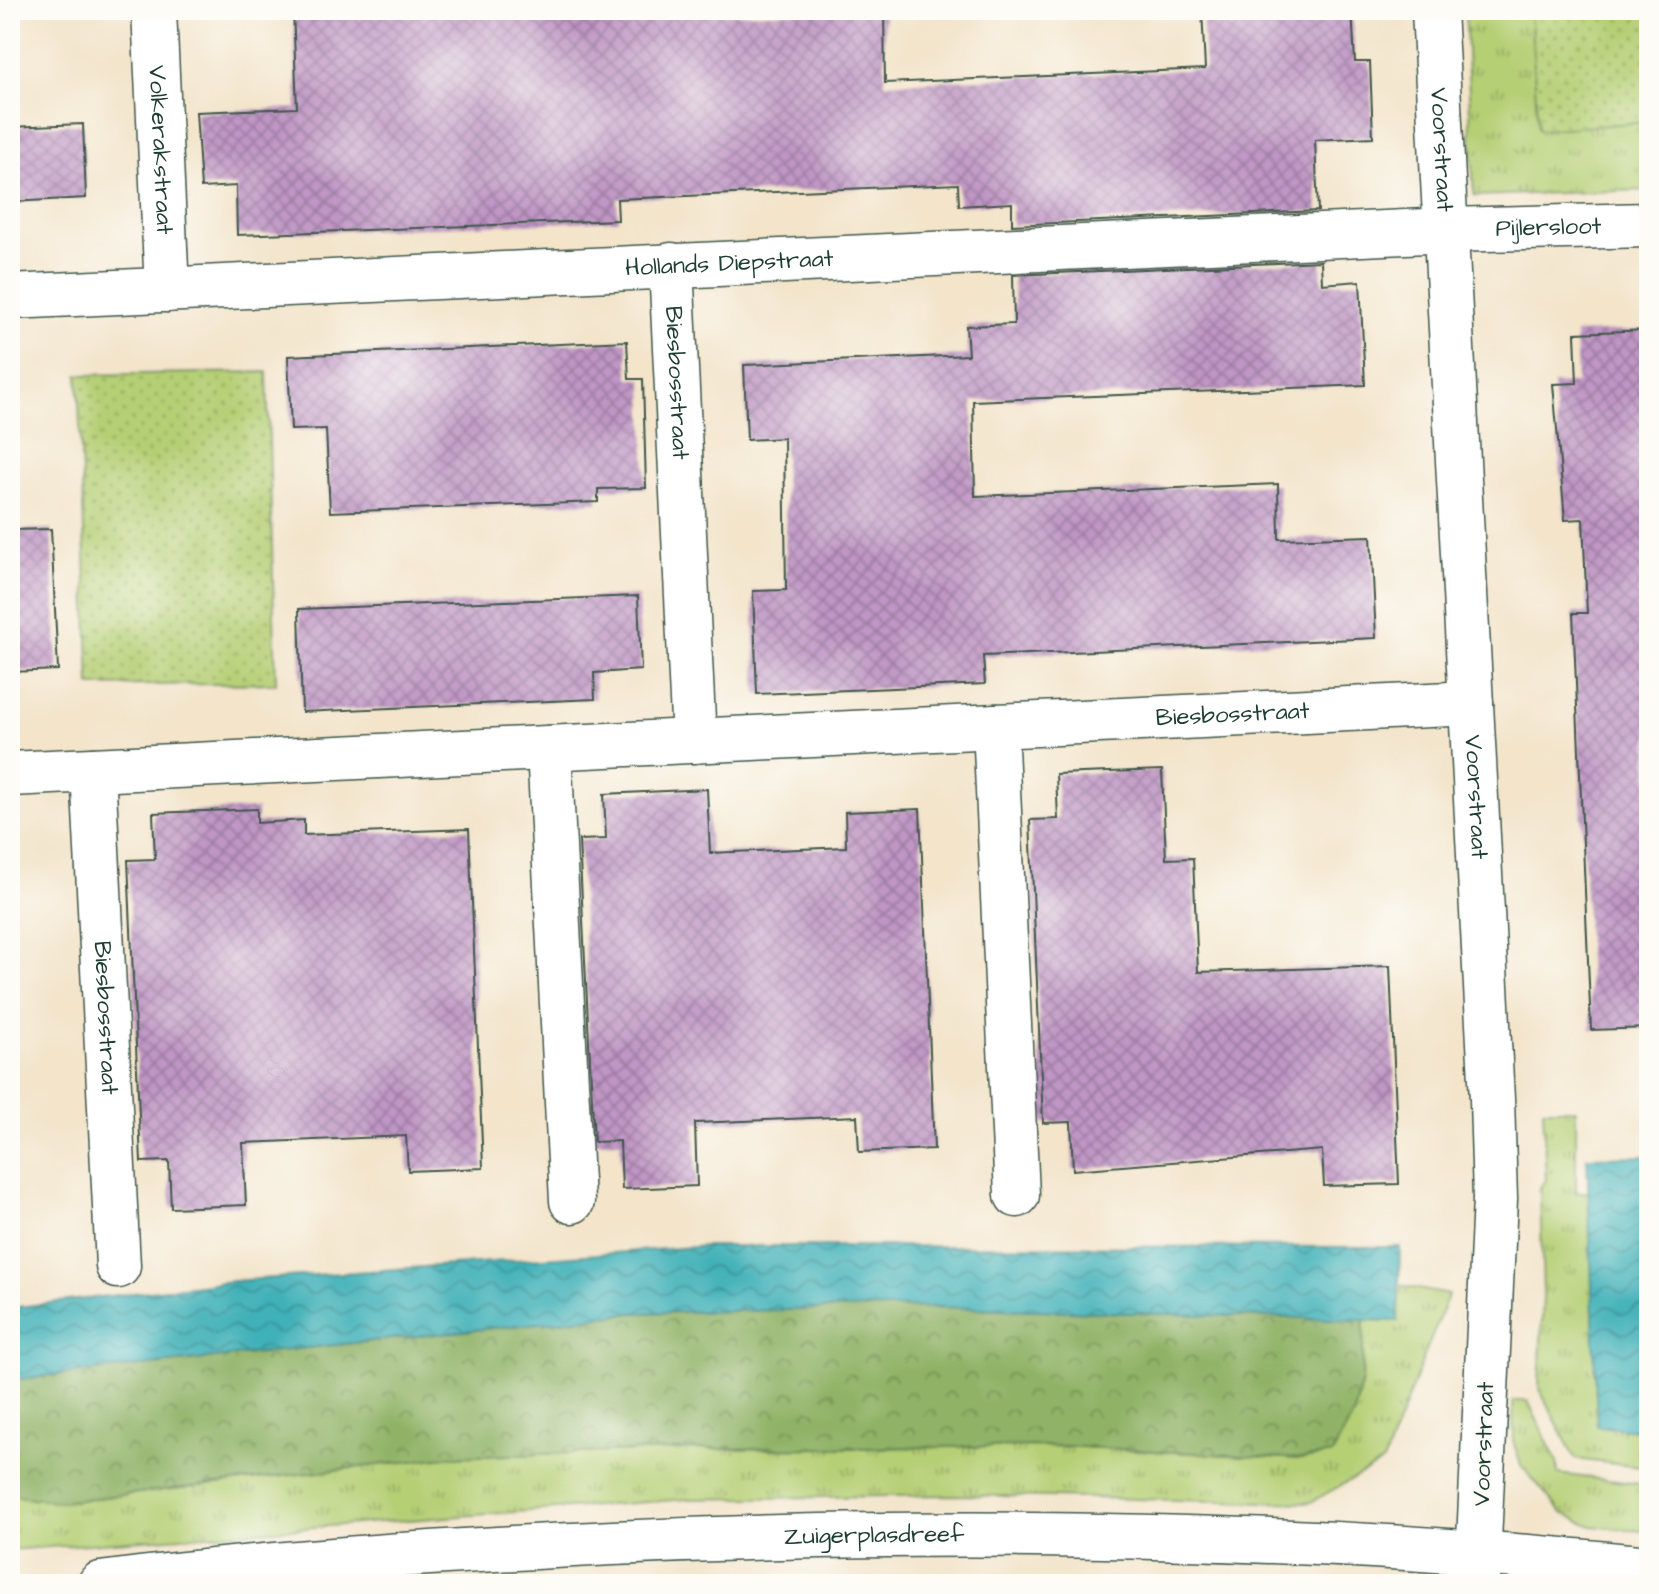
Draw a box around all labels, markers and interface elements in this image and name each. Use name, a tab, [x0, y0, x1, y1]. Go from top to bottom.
street label: Volkerakstraat	[140, 64, 181, 236]
street label: Voorstraat	[1421, 87, 1462, 213]
street label: Pijlersloot	[1495, 209, 1602, 246]
street label: Hollands Diepstraat	[624, 242, 834, 285]
street label: Biesbosstraat	[656, 305, 697, 461]
street label: Biesbosstraat	[1155, 694, 1311, 735]
street label: Voorstraat	[1456, 734, 1496, 860]
street label: Biesbosstraat	[85, 940, 126, 1096]
street label: Voorstraat	[1465, 1381, 1503, 1507]
street label: Zuigerplasdreef	[783, 1518, 965, 1554]

